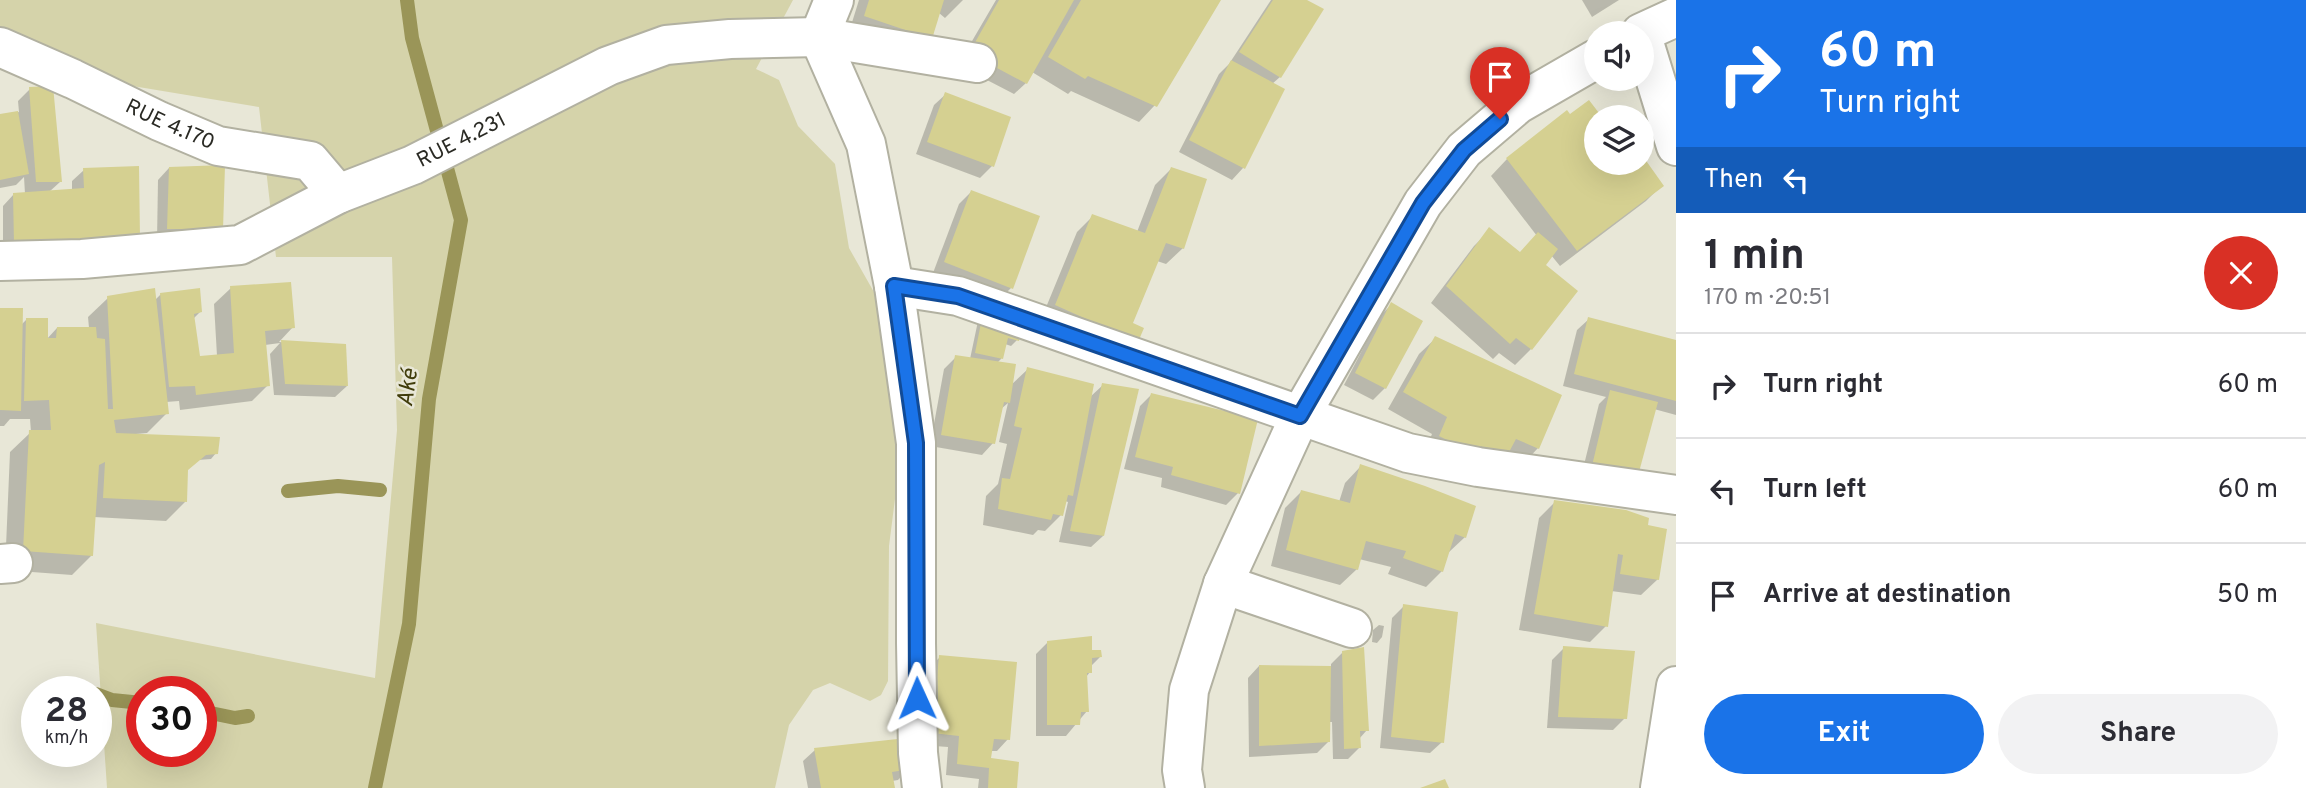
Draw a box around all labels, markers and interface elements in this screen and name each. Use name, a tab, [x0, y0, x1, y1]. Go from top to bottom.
map controls	[1584, 21, 1654, 175]
button: sound	[1584, 21, 1654, 91]
text: 60 m	[1819, 23, 1937, 85]
icon: right	[1704, 28, 1795, 119]
pin	[1470, 47, 1530, 119]
icon: arrive	[1481, 58, 1519, 96]
text: Turn right	[1819, 84, 1961, 124]
street label: RUE 4.170	[121, 93, 219, 157]
button: layers	[1584, 105, 1654, 175]
street label: RUE 4.231	[412, 106, 511, 174]
icon: left	[1777, 161, 1815, 199]
text: Then	[1704, 164, 1763, 197]
text: 1 min	[1704, 231, 1805, 284]
button: close	[2204, 236, 2278, 310]
text: 170 m · 20:51	[1704, 284, 1831, 313]
water label: Aké	[392, 365, 426, 409]
icon: right	[1704, 367, 1742, 405]
text: Turn right	[1763, 369, 1883, 402]
text: 60 m	[2218, 369, 2278, 402]
icon: left	[1704, 472, 1742, 510]
text: Turn left	[1763, 474, 1867, 507]
text: 60 m	[2218, 474, 2278, 507]
icon: arrive	[1704, 577, 1742, 615]
text: Arrive at destination	[1763, 579, 2011, 612]
text: 50 m	[2217, 579, 2278, 612]
position arrow	[880, 661, 954, 735]
speed limit sign: 30	[126, 676, 217, 767]
text: 28	[45, 690, 88, 734]
button: Exit	[1704, 694, 1984, 774]
button: Share	[1998, 694, 2278, 774]
text: km/h	[45, 727, 88, 750]

